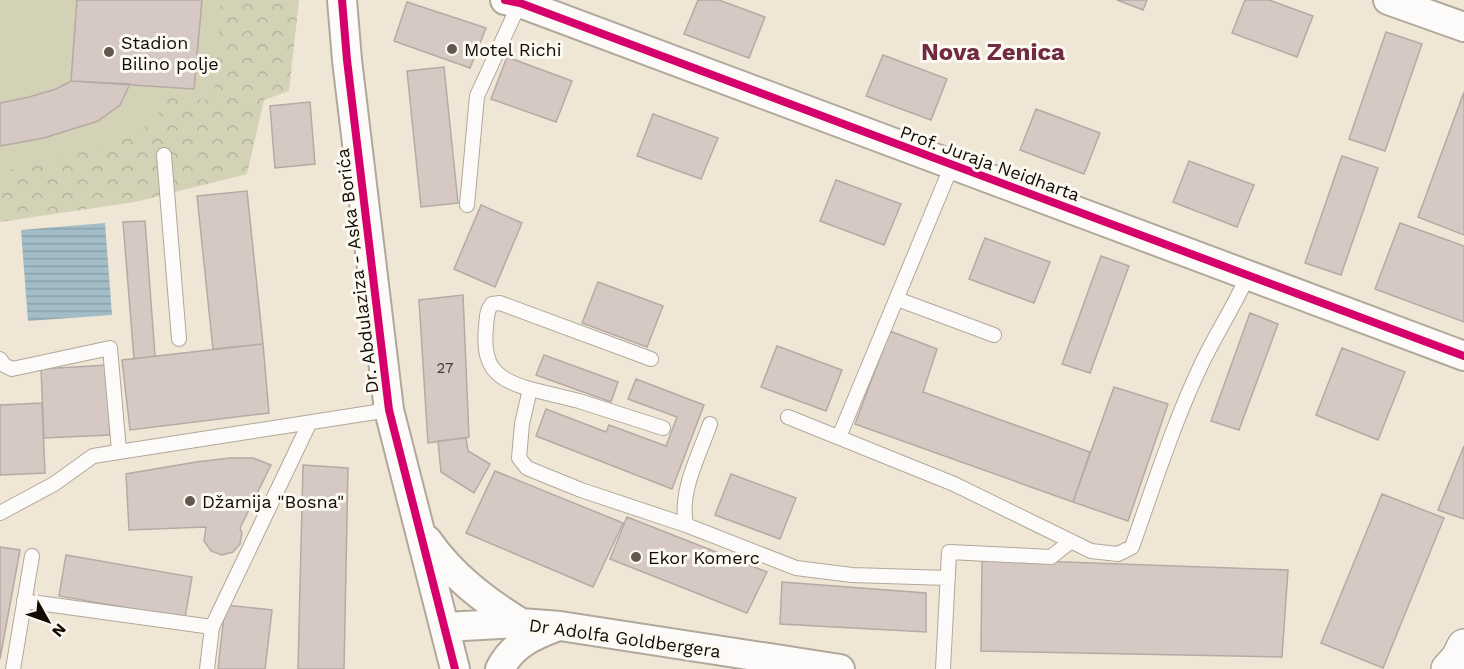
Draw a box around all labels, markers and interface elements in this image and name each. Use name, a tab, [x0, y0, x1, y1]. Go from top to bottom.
place label: Stadion Bilino polje	[121, 32, 219, 74]
district label: Nova Zenica	[921, 38, 1065, 66]
place label: Motel Richi	[464, 39, 562, 60]
marker: Motel Richi	[445, 42, 459, 56]
marker: Stadion Bilino polje	[102, 45, 116, 59]
street label: Prof. Juraja Neidharta	[897, 121, 1083, 205]
street label: Dr. Abdulaziza - Aska Borića	[332, 147, 382, 395]
house number: 27	[437, 359, 453, 377]
place label: Džamija "Bosna"	[202, 491, 344, 512]
marker: Džamija "Bosna"	[183, 494, 197, 508]
place label: Ekor Komerc	[648, 547, 760, 568]
marker: Ekor Komerc	[629, 550, 643, 564]
north arrow	[18, 591, 78, 651]
street label: Dr Adolfa Goldbergera	[528, 614, 722, 662]
text: N	[48, 620, 70, 641]

